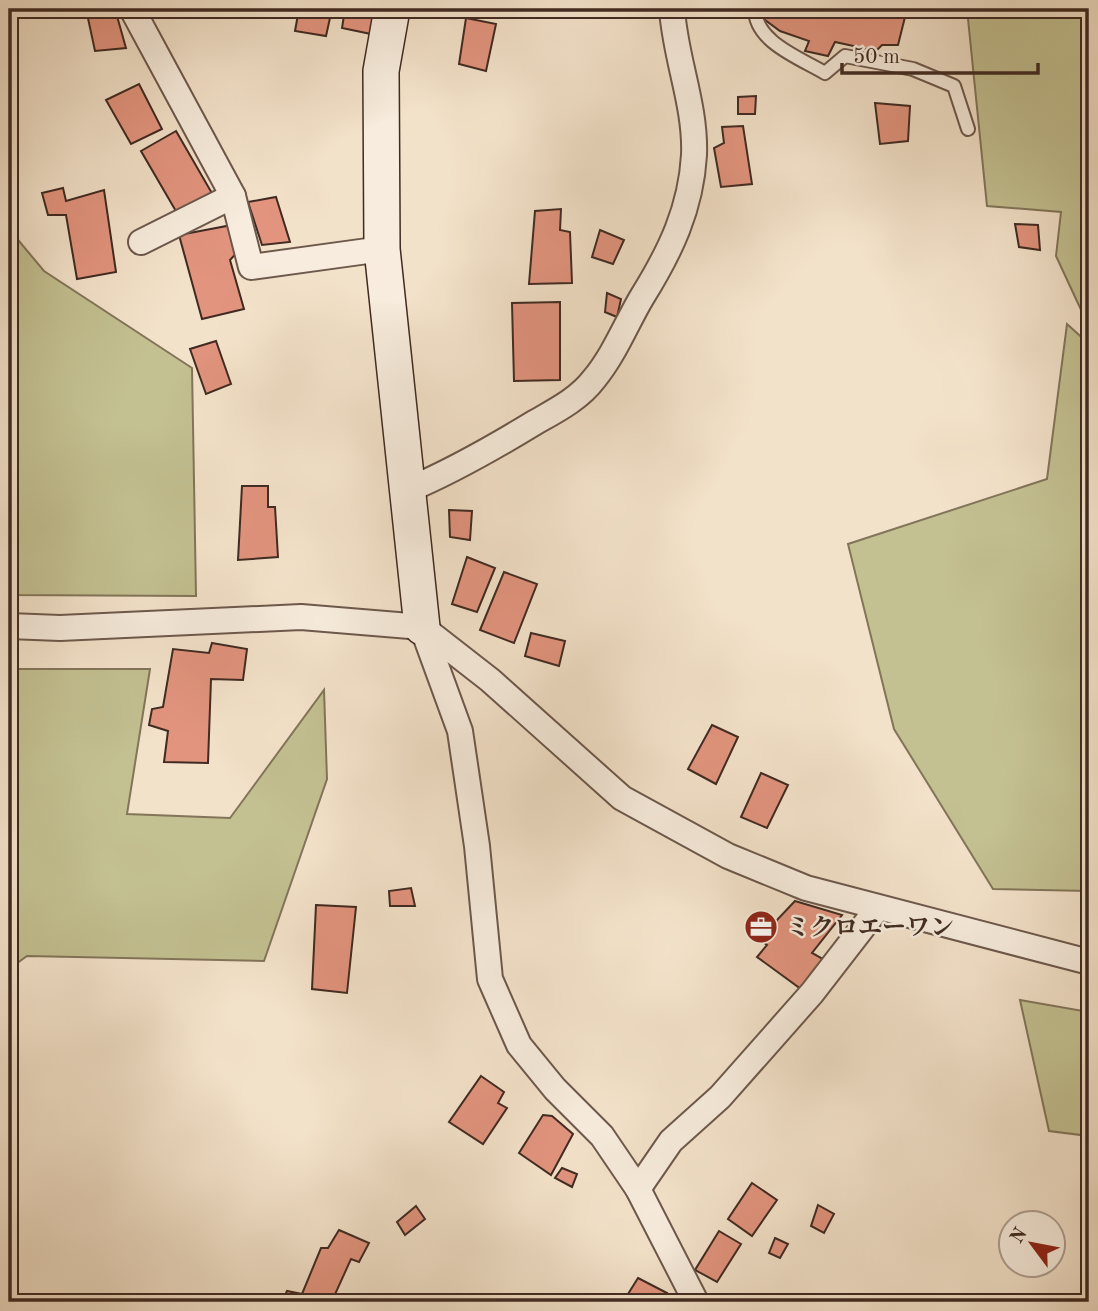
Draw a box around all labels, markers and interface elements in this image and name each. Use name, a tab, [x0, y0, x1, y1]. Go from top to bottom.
scale bar	[842, 32, 1038, 76]
text: 50 m	[853, 47, 900, 68]
office icon: ミクロエーワン	[742, 908, 780, 946]
place label: ミクロエーワン	[786, 915, 954, 941]
north arrow	[996, 1210, 1066, 1280]
text: N	[1008, 1225, 1032, 1248]

